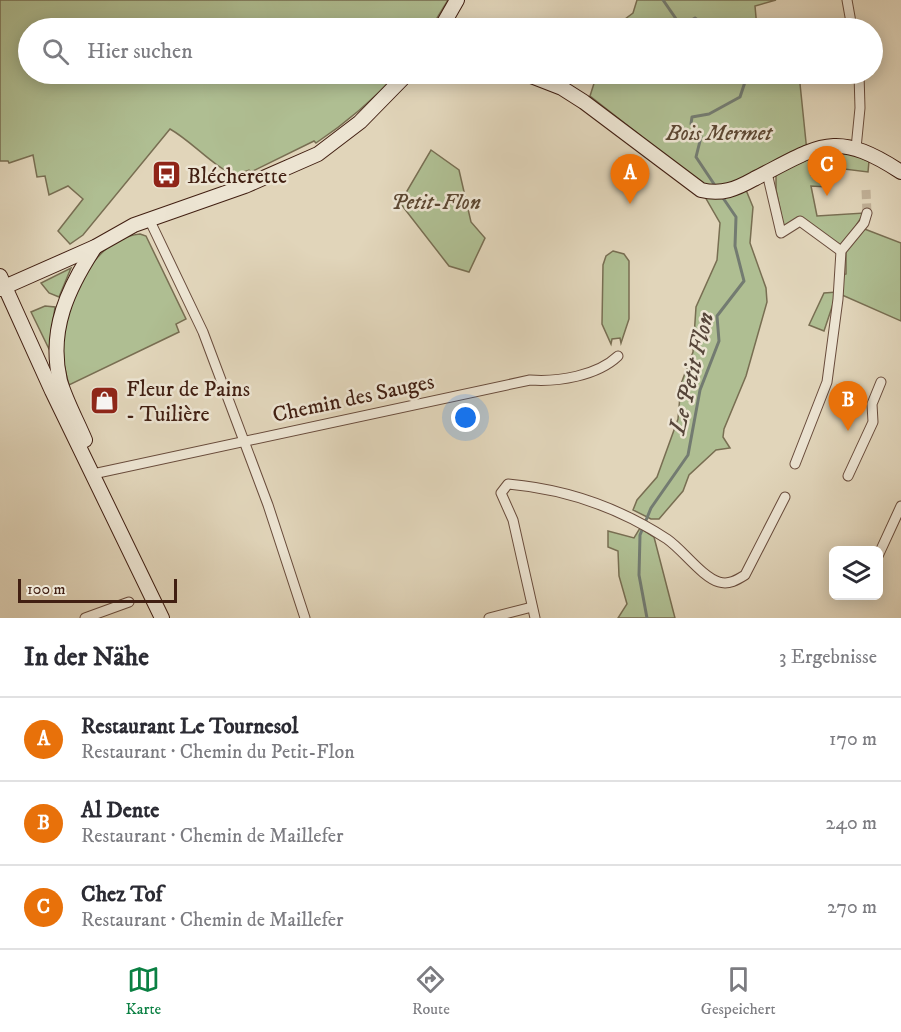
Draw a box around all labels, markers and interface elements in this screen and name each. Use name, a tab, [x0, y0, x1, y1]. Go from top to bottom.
search box	[18, 18, 883, 84]
icon: search	[39, 35, 72, 68]
text: Hier suchen	[87, 38, 193, 65]
park label: Bois Mermet	[665, 120, 773, 147]
pin: C	[808, 146, 846, 196]
pin: A	[610, 154, 650, 204]
bus stop icon: Blécherette	[150, 159, 182, 191]
place label: Blécherette	[187, 163, 287, 190]
park label: Petit-Flon	[391, 189, 481, 216]
water label: Le Petit Flon	[662, 309, 722, 439]
street label: Chemin des Sauges	[270, 368, 437, 429]
place label: Fleur de Pains - Tuilière	[126, 376, 250, 428]
pin: B	[828, 382, 868, 431]
shop icon: Fleur de Pains - Tuilière	[89, 385, 121, 417]
your location	[451, 403, 480, 432]
map controls	[829, 546, 883, 600]
button: layers	[829, 546, 883, 600]
scale bar	[18, 576, 177, 604]
text: 100 m	[27, 579, 66, 599]
text: In der Nähe	[24, 641, 149, 674]
text: 3 Ergebnisse	[779, 645, 877, 670]
text: Restaurant Le Tournesol	[81, 713, 298, 740]
text: A	[37, 727, 50, 752]
text: 170 m	[829, 727, 877, 752]
text: Restaurant · Chemin du Petit-Flon	[81, 740, 355, 765]
text: Al Dente	[81, 797, 159, 824]
text: B	[37, 811, 50, 836]
text: 240 m	[826, 811, 877, 836]
text: Restaurant · Chemin de Maillefer	[81, 824, 343, 849]
text: Chez Tof	[81, 881, 162, 908]
text: C	[37, 895, 50, 920]
text: 270 m	[827, 895, 877, 920]
text: Restaurant · Chemin de Maillefer	[81, 908, 343, 933]
tab: Karte	[125, 963, 161, 1019]
tab: Route	[412, 963, 450, 1019]
tab: Gespeichert	[701, 963, 776, 1019]

